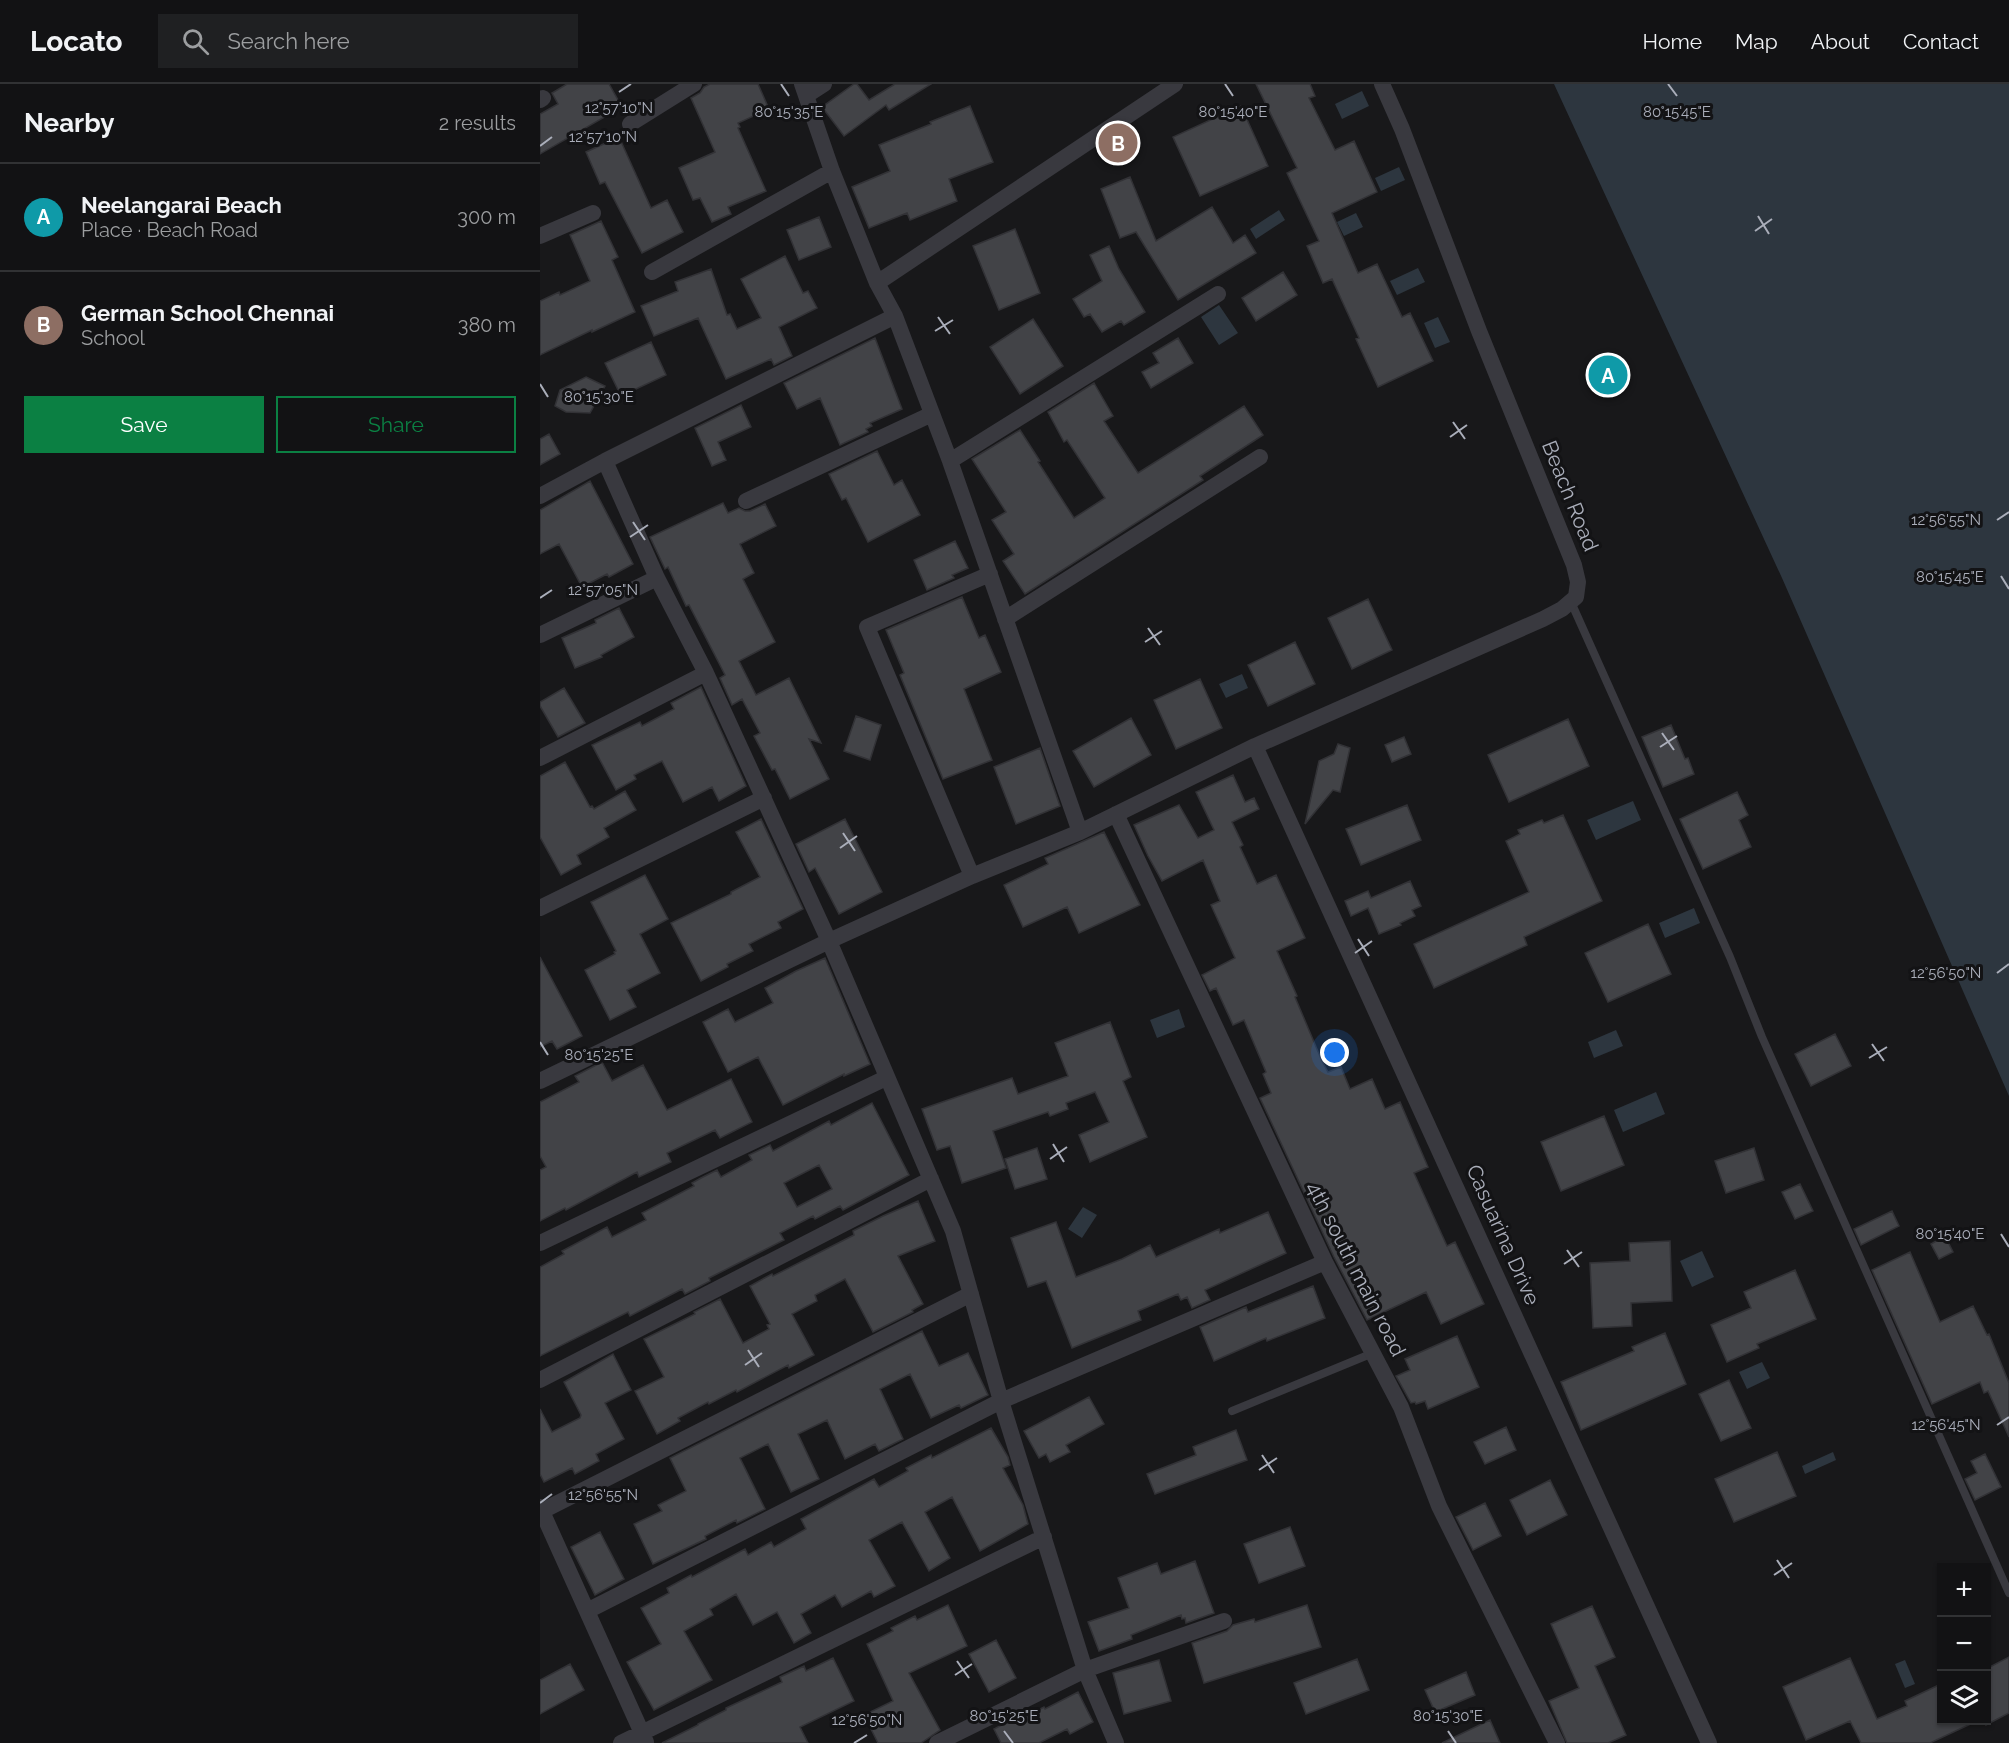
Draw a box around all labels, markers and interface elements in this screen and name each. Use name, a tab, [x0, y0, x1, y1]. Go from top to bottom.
search box	[158, 14, 578, 68]
text: Locato	[30, 25, 122, 58]
icon: search	[179, 25, 212, 58]
text: Search here	[227, 28, 350, 54]
text: Home	[1643, 29, 1702, 54]
text: Map	[1735, 29, 1778, 54]
text: About	[1811, 29, 1870, 54]
text: Contact	[1903, 29, 1979, 54]
text: 12°57'10"N	[585, 99, 653, 117]
text: 80°15'35"E	[755, 103, 823, 121]
text: 80°15'40"E	[1199, 103, 1267, 121]
text: 80°15'45"E	[1643, 103, 1711, 121]
text: Nearby	[24, 108, 114, 138]
text: 2 results	[439, 111, 516, 135]
pin: B	[1098, 120, 1138, 166]
text: 12°57'10"N	[569, 128, 637, 146]
text: Neelangarai Beach	[81, 192, 282, 218]
text: A	[37, 205, 50, 229]
text: 300 m	[457, 205, 516, 229]
text: Place · Beach Road	[81, 218, 258, 242]
text: German School Chennai	[81, 300, 334, 326]
text: B	[37, 313, 50, 337]
text: 380 m	[458, 313, 516, 337]
text: School	[81, 326, 145, 350]
pin: A	[1588, 352, 1628, 398]
text: 80°15'30"E	[564, 388, 634, 406]
button: Save	[24, 396, 264, 453]
button: Share	[276, 396, 516, 453]
street label: Beach Road	[1537, 437, 1604, 555]
text: 12°56'55"N	[1911, 511, 1981, 529]
text: 80°15'45"E	[1916, 568, 1984, 586]
text: 12°57'05"N	[568, 581, 638, 599]
text: 12°56'50"N	[1911, 964, 1981, 982]
your location	[1320, 1038, 1349, 1067]
text: 80°15'25"E	[565, 1046, 633, 1064]
street label: Casuarina Drive	[1461, 1161, 1546, 1309]
street label: 4th south main road	[1302, 1177, 1411, 1360]
text: 80°15'40"E	[1916, 1225, 1984, 1243]
text: 12°56'45"N	[1911, 1416, 1981, 1434]
text: 12°56'55"N	[568, 1486, 638, 1504]
map controls	[1937, 1563, 1991, 1725]
button: +	[1937, 1563, 1991, 1617]
button: −	[1937, 1617, 1991, 1671]
button: layers	[1937, 1671, 1991, 1725]
text: 80°15'25"E	[970, 1707, 1038, 1725]
text: 80°15'30"E	[1413, 1707, 1483, 1725]
text: 12°56'50"N	[832, 1711, 902, 1729]

